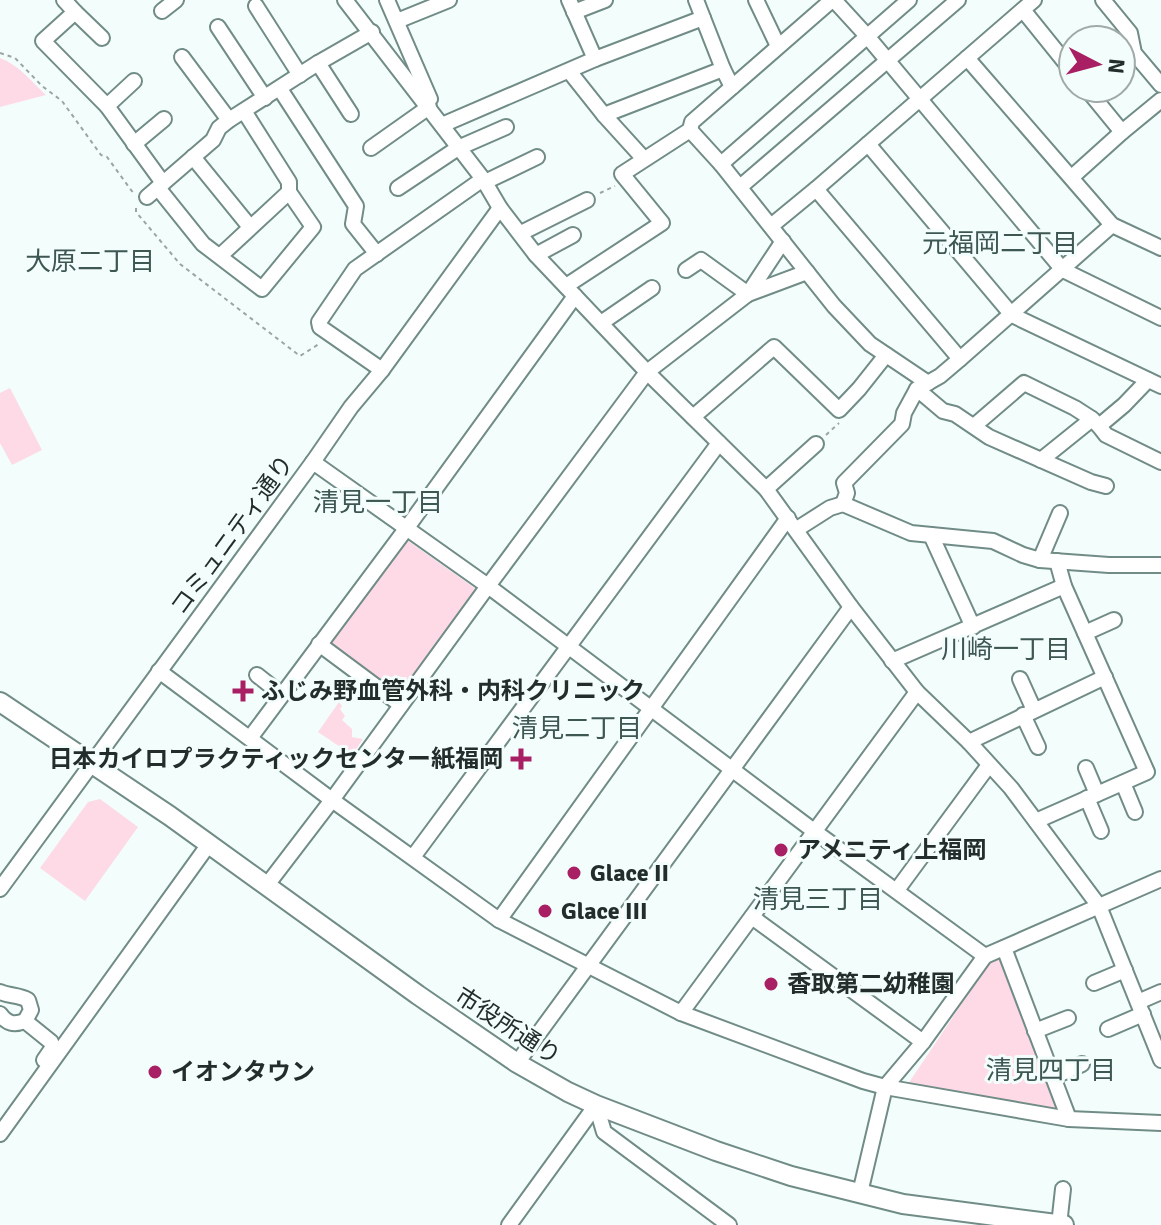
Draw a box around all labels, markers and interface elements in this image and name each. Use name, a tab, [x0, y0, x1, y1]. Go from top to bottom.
north arrow	[1057, 24, 1137, 104]
text: N	[1102, 57, 1131, 75]
district label: 元福岡二丁目	[922, 228, 1078, 260]
district label: 大原二丁目	[25, 246, 155, 278]
street label: コミュニティ通り	[164, 449, 300, 621]
district label: 清見一丁目	[313, 487, 443, 519]
district label: 川崎一丁目	[941, 634, 1071, 666]
place label: ふじみ野血管外科・内科クリニック	[261, 676, 645, 706]
marker: ふじみ野血管外科・内科クリニック	[232, 680, 254, 702]
district label: 清見二丁目	[512, 713, 642, 745]
place label: 日本カイロプラクティックセンター紙福岡	[48, 744, 503, 774]
marker: 日本カイロプラクティックセンター紙福岡	[510, 748, 532, 770]
place label: アメニティ上福岡	[797, 835, 986, 865]
marker: アメニティ上福岡	[772, 841, 790, 859]
place label: Glace II	[590, 858, 669, 888]
marker: Glace II	[565, 864, 583, 882]
district label: 清見三丁目	[753, 884, 883, 916]
place label: Glace III	[561, 896, 648, 926]
marker: Glace III	[536, 902, 554, 920]
place label: 香取第二幼稚園	[787, 969, 955, 999]
marker: 香取第二幼稚園	[762, 975, 780, 993]
street label: 市役所通り	[450, 981, 566, 1071]
district label: 清見四丁目	[986, 1055, 1116, 1087]
place label: イオンタウン	[171, 1057, 315, 1087]
marker: イオンタウン	[146, 1063, 164, 1081]

